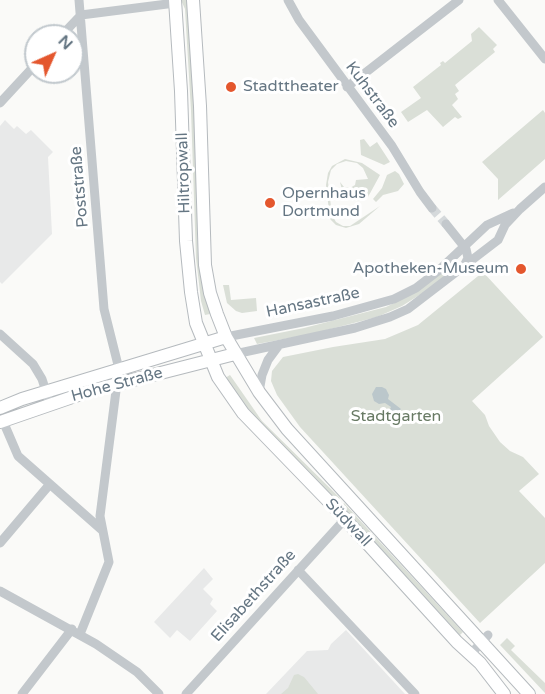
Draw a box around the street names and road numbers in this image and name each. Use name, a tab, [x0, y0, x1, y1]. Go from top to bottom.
street label: Kuhstraße	[341, 58, 403, 132]
street label: Hiltropwall	[173, 132, 195, 214]
street label: Poststraße	[67, 146, 93, 228]
street label: Hansastraße	[264, 284, 362, 322]
street label: Hohe Straße	[69, 364, 165, 406]
street label: Südwall	[321, 495, 375, 551]
street label: Elisabethstraße	[208, 546, 300, 646]

